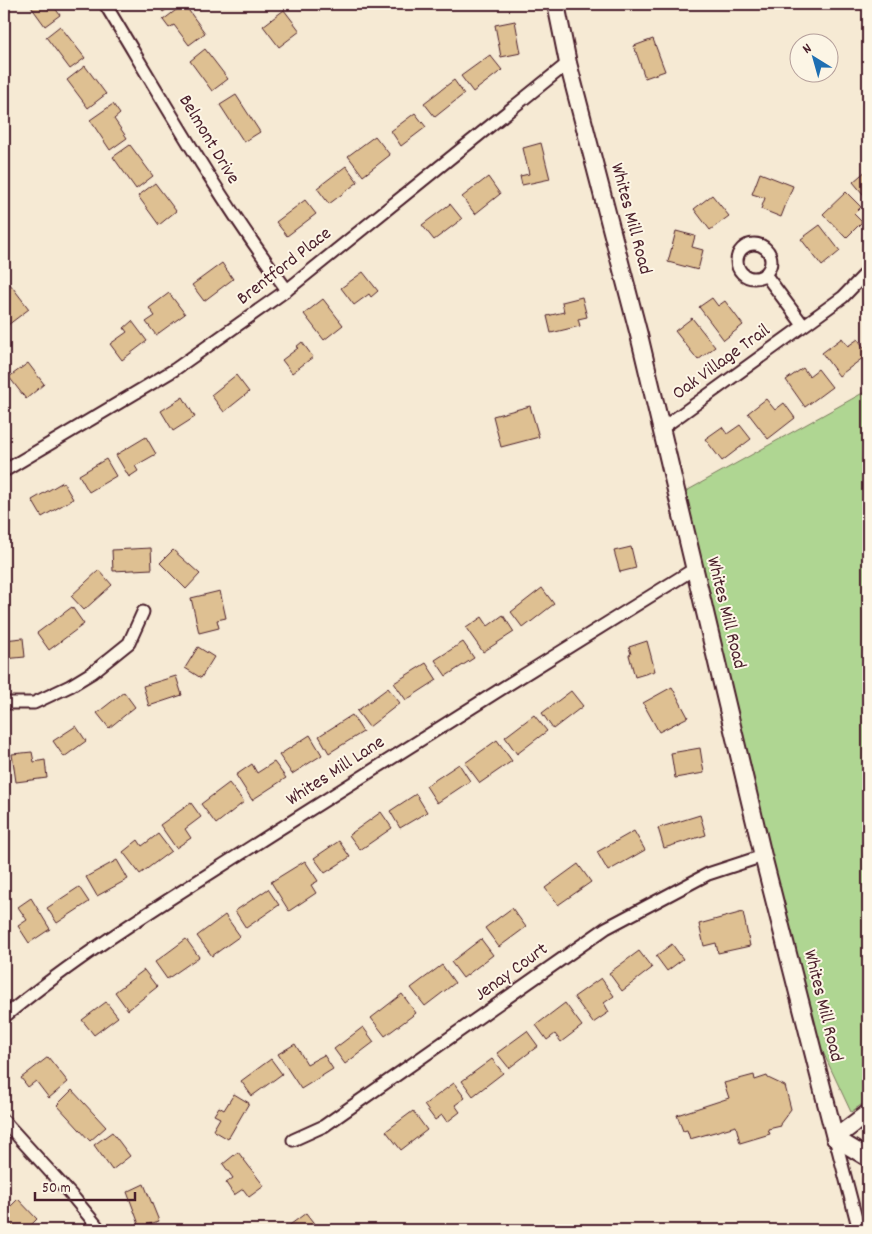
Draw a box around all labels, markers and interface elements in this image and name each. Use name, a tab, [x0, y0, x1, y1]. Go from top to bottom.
north arrow	[790, 32, 840, 82]
text: N	[799, 39, 816, 59]
street label: Belmont Drive	[171, 90, 245, 190]
street label: Whites Mill Road	[602, 160, 658, 278]
street label: Brentford Place	[232, 221, 338, 313]
street label: Oak Village Trail	[667, 318, 777, 408]
street label: Whites Mill Road	[698, 554, 752, 672]
street label: Whites Mill Lane	[281, 730, 391, 814]
street label: Jenay Court	[470, 937, 554, 1009]
street label: Whites Mill Road	[795, 947, 849, 1065]
scale bar	[35, 1169, 135, 1201]
text: 50 m	[42, 1178, 71, 1200]

